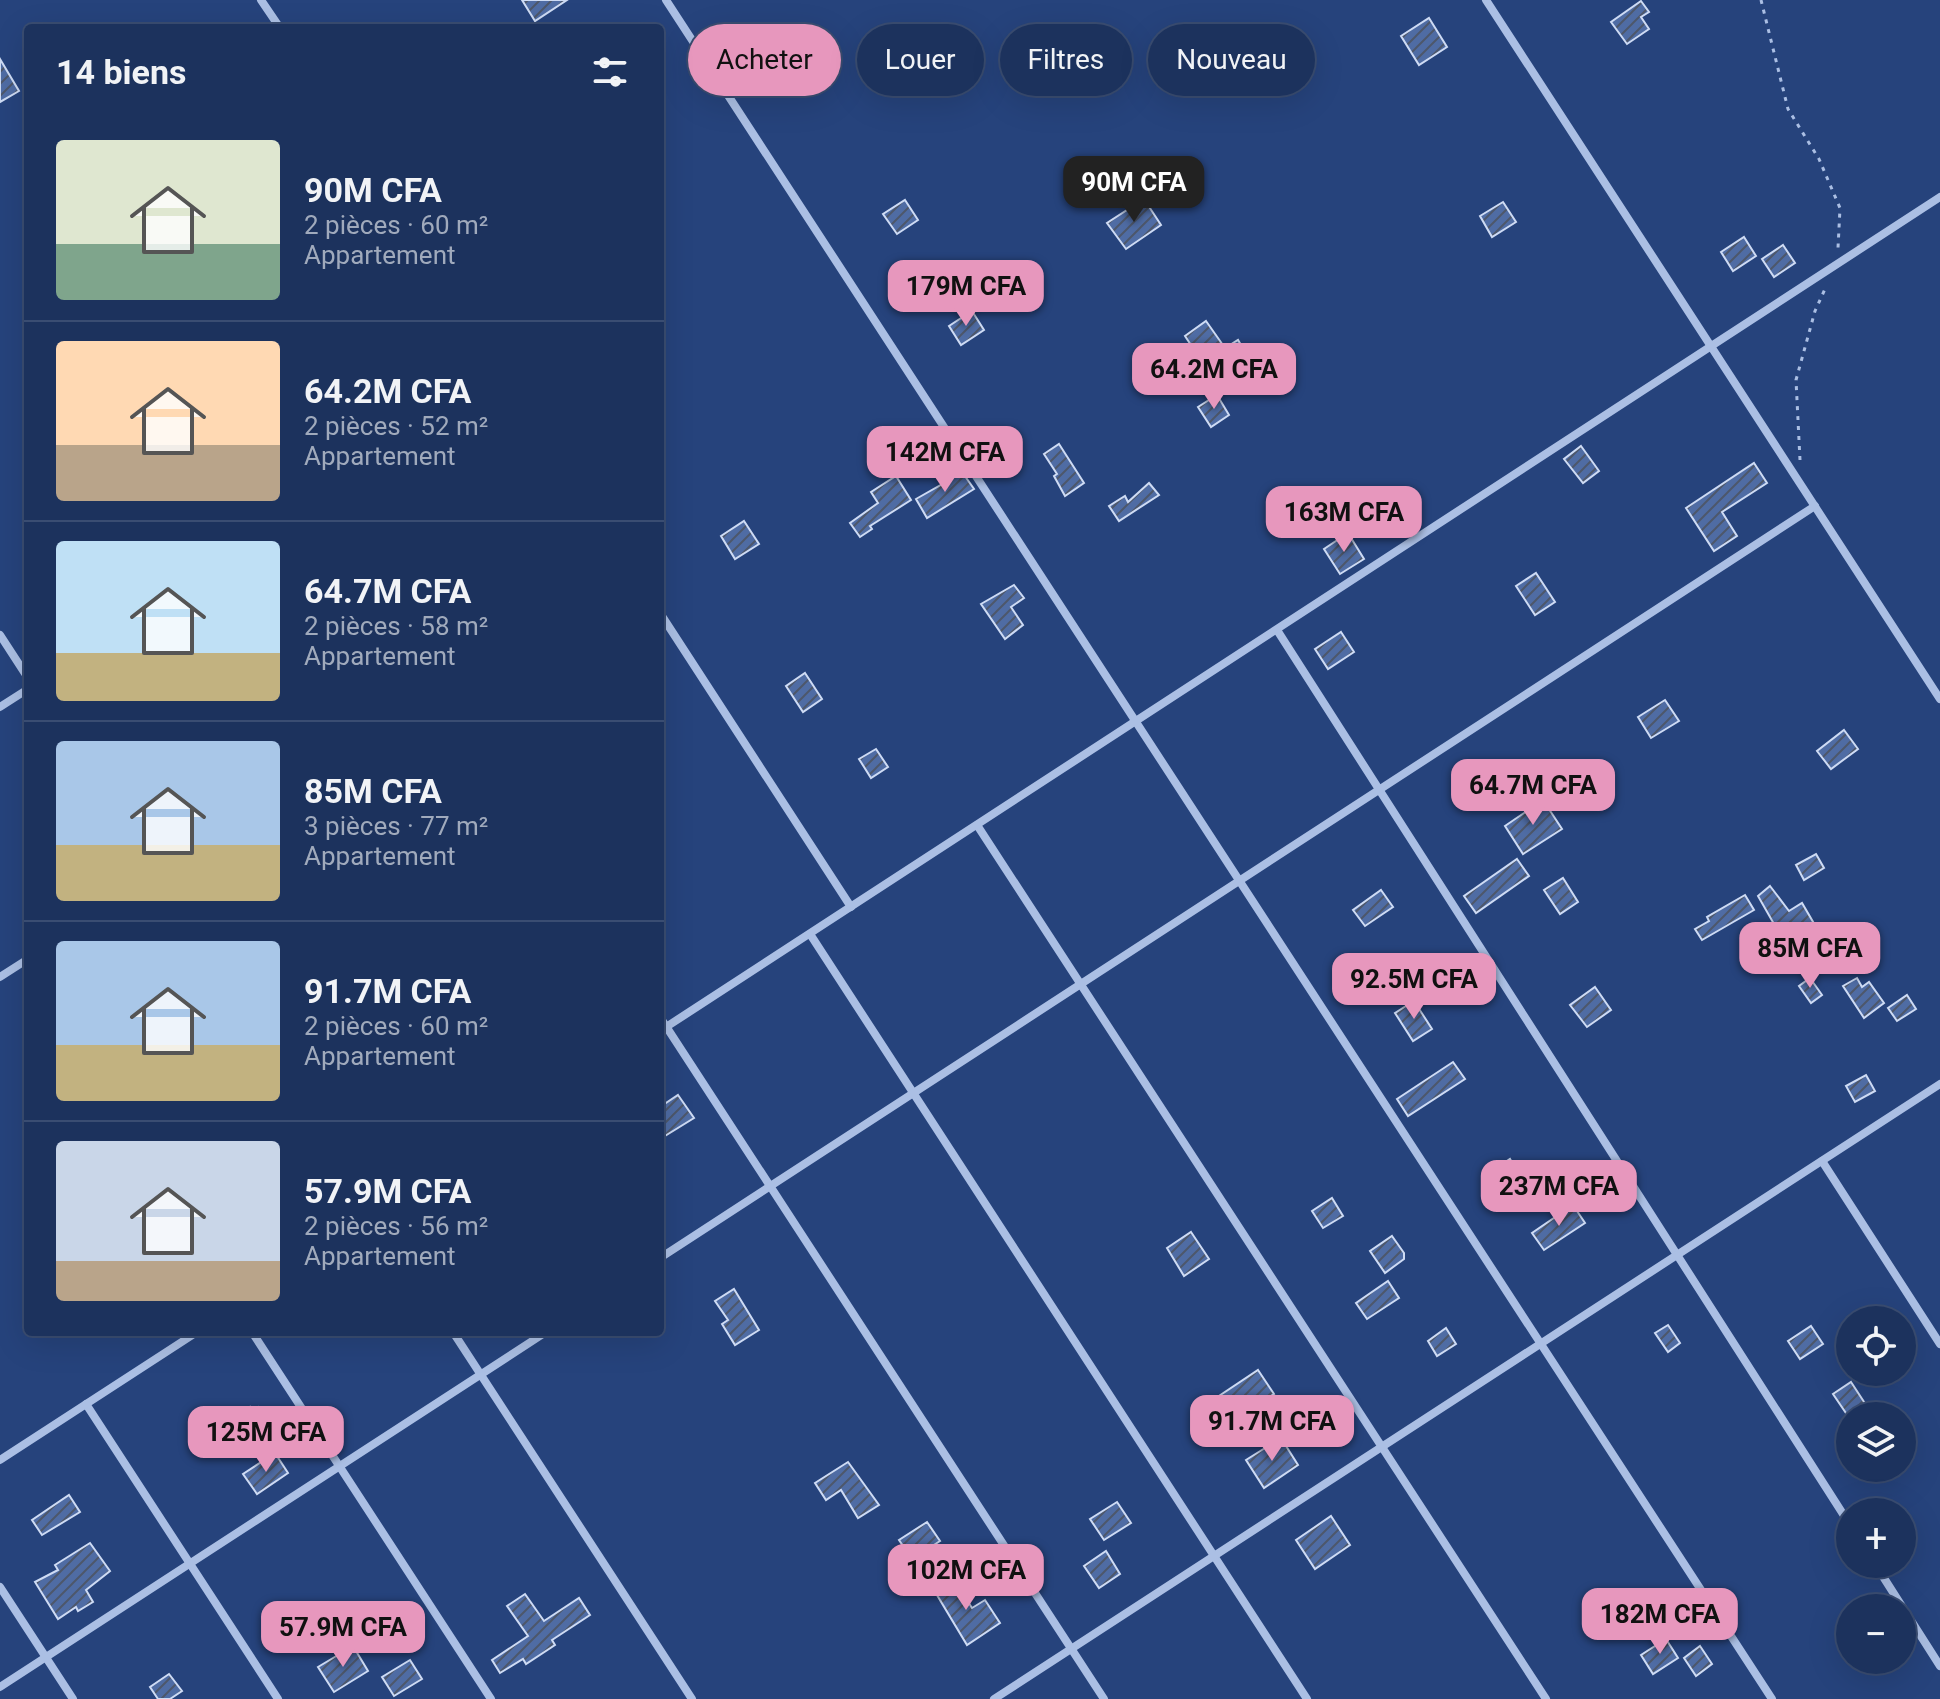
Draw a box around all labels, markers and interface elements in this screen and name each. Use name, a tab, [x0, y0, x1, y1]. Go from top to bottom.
chip: Acheter	[688, 24, 841, 96]
chip: Louer	[857, 24, 984, 96]
chip: Filtres	[1000, 24, 1132, 96]
chip: Nouveau	[1148, 24, 1315, 96]
icon: filters	[588, 50, 632, 94]
text: 14 biens	[56, 52, 186, 92]
pin: 90M CFA	[1060, 156, 1208, 224]
text: 90M CFA	[1081, 167, 1187, 197]
text: 90M CFA	[304, 170, 442, 210]
icon: home	[120, 172, 216, 268]
text: 2 pièces · 60 m²	[304, 210, 488, 240]
text: Appartement	[304, 240, 456, 270]
pin: 179M CFA	[883, 260, 1049, 328]
text: 179M CFA	[906, 271, 1026, 301]
pin: 64.2M CFA	[1122, 343, 1306, 411]
text: 64.2M CFA	[1150, 354, 1278, 384]
text: 64.2M CFA	[304, 371, 471, 411]
icon: home	[120, 373, 216, 469]
text: 2 pièces · 52 m²	[304, 411, 488, 441]
pin: 142M CFA	[862, 426, 1028, 494]
text: 142M CFA	[885, 437, 1005, 467]
text: Appartement	[304, 441, 456, 471]
pin: 163M CFA	[1261, 486, 1427, 554]
text: 163M CFA	[1284, 497, 1404, 527]
text: 64.7M CFA	[304, 571, 471, 611]
icon: home	[120, 573, 216, 669]
text: 2 pièces · 58 m²	[304, 611, 488, 641]
text: Appartement	[304, 641, 456, 671]
pin: 64.7M CFA	[1441, 759, 1625, 827]
text: 64.7M CFA	[1469, 770, 1597, 800]
text: 85M CFA	[304, 771, 442, 811]
icon: home	[120, 773, 216, 869]
text: 3 pièces · 77 m²	[304, 811, 488, 841]
text: Appartement	[304, 841, 456, 871]
pin: 85M CFA	[1736, 922, 1884, 990]
text: 85M CFA	[1757, 933, 1863, 963]
pin: 92.5M CFA	[1322, 953, 1506, 1021]
text: 92.5M CFA	[1350, 964, 1478, 994]
text: 91.7M CFA	[304, 971, 471, 1011]
icon: home	[120, 973, 216, 1069]
text: 2 pièces · 60 m²	[304, 1011, 488, 1041]
text: Appartement	[304, 1041, 456, 1071]
pin: 237M CFA	[1476, 1160, 1642, 1228]
text: 57.9M CFA	[304, 1171, 471, 1211]
text: 237M CFA	[1499, 1171, 1619, 1201]
icon: home	[120, 1173, 216, 1269]
text: 2 pièces · 56 m²	[304, 1211, 488, 1241]
text: Appartement	[304, 1241, 456, 1271]
map controls	[1836, 1306, 1916, 1674]
button: locate	[1836, 1306, 1916, 1386]
pin: 91.7M CFA	[1180, 1395, 1364, 1463]
button: layers	[1836, 1402, 1916, 1482]
pin: 125M CFA	[183, 1406, 349, 1474]
text: 91.7M CFA	[1208, 1406, 1336, 1436]
text: 125M CFA	[206, 1417, 326, 1447]
button: +	[1836, 1498, 1916, 1578]
pin: 102M CFA	[883, 1544, 1049, 1612]
text: 102M CFA	[906, 1555, 1026, 1585]
pin: 182M CFA	[1577, 1588, 1743, 1656]
button: −	[1836, 1594, 1916, 1674]
text: 182M CFA	[1600, 1599, 1720, 1629]
pin: 57.9M CFA	[251, 1601, 435, 1669]
text: 57.9M CFA	[279, 1612, 407, 1642]

